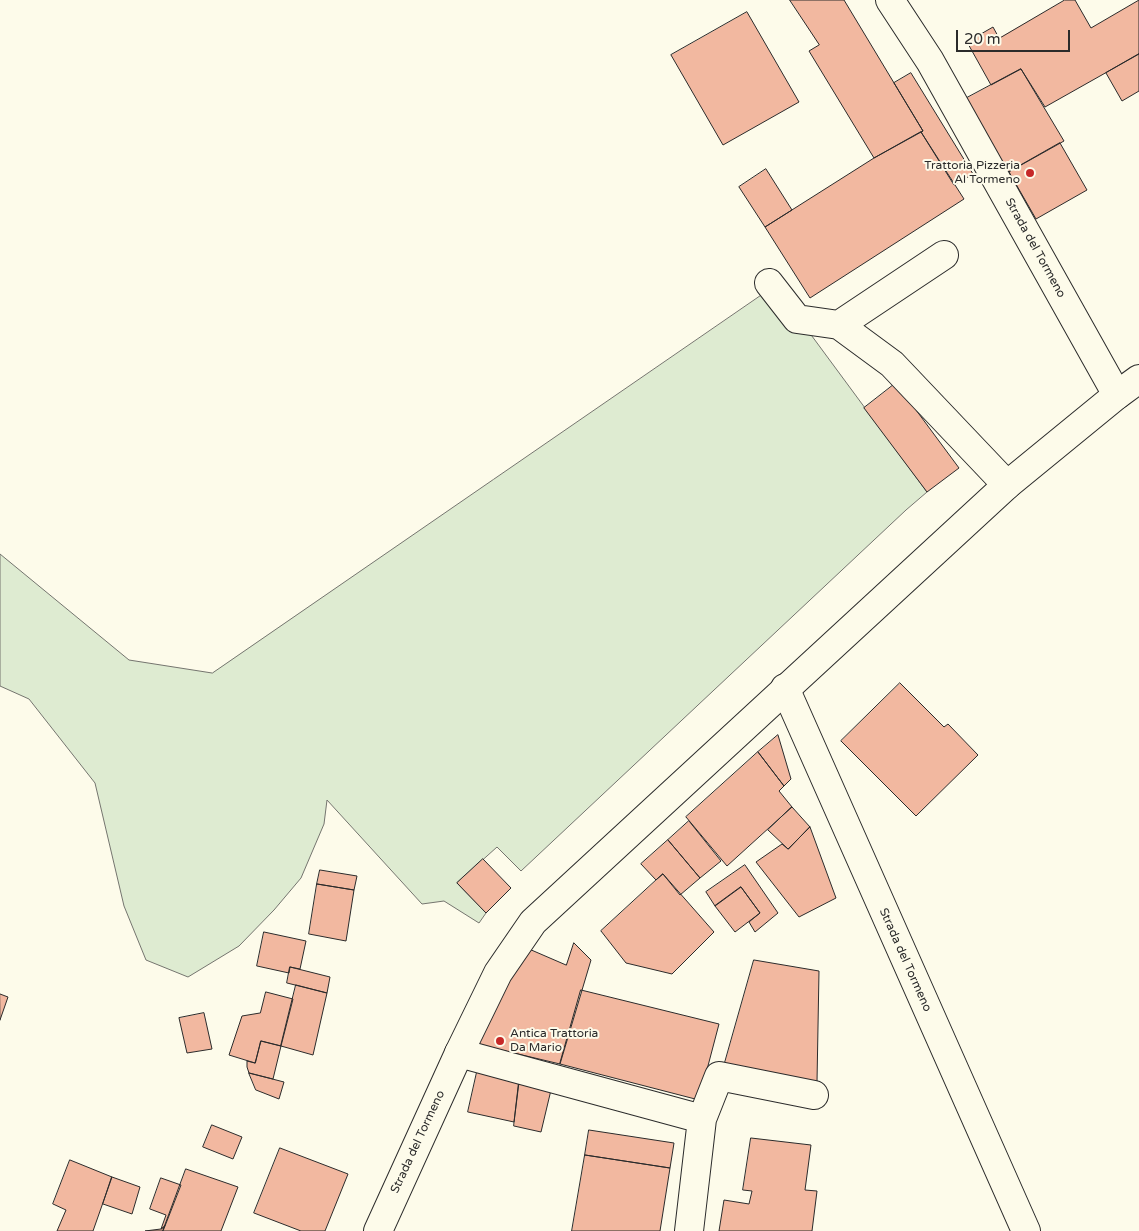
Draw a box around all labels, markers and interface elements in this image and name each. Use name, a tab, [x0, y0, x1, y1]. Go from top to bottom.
scale bar	[959, 20, 1073, 52]
text: 20 m	[964, 30, 1001, 48]
place label: Trattoria Pizzeria Al Tormeno	[924, 159, 1020, 187]
marker: Trattoria Pizzeria Al Tormeno	[1024, 167, 1036, 179]
street label: Strada del Tormeno	[1002, 196, 1068, 300]
street label: Strada del Tormeno	[876, 906, 934, 1014]
place label: Antica Trattoria Da Mario	[510, 1027, 598, 1055]
marker: Antica Trattoria Da Mario	[494, 1035, 506, 1047]
street label: Strada del Tormeno	[388, 1088, 448, 1196]

